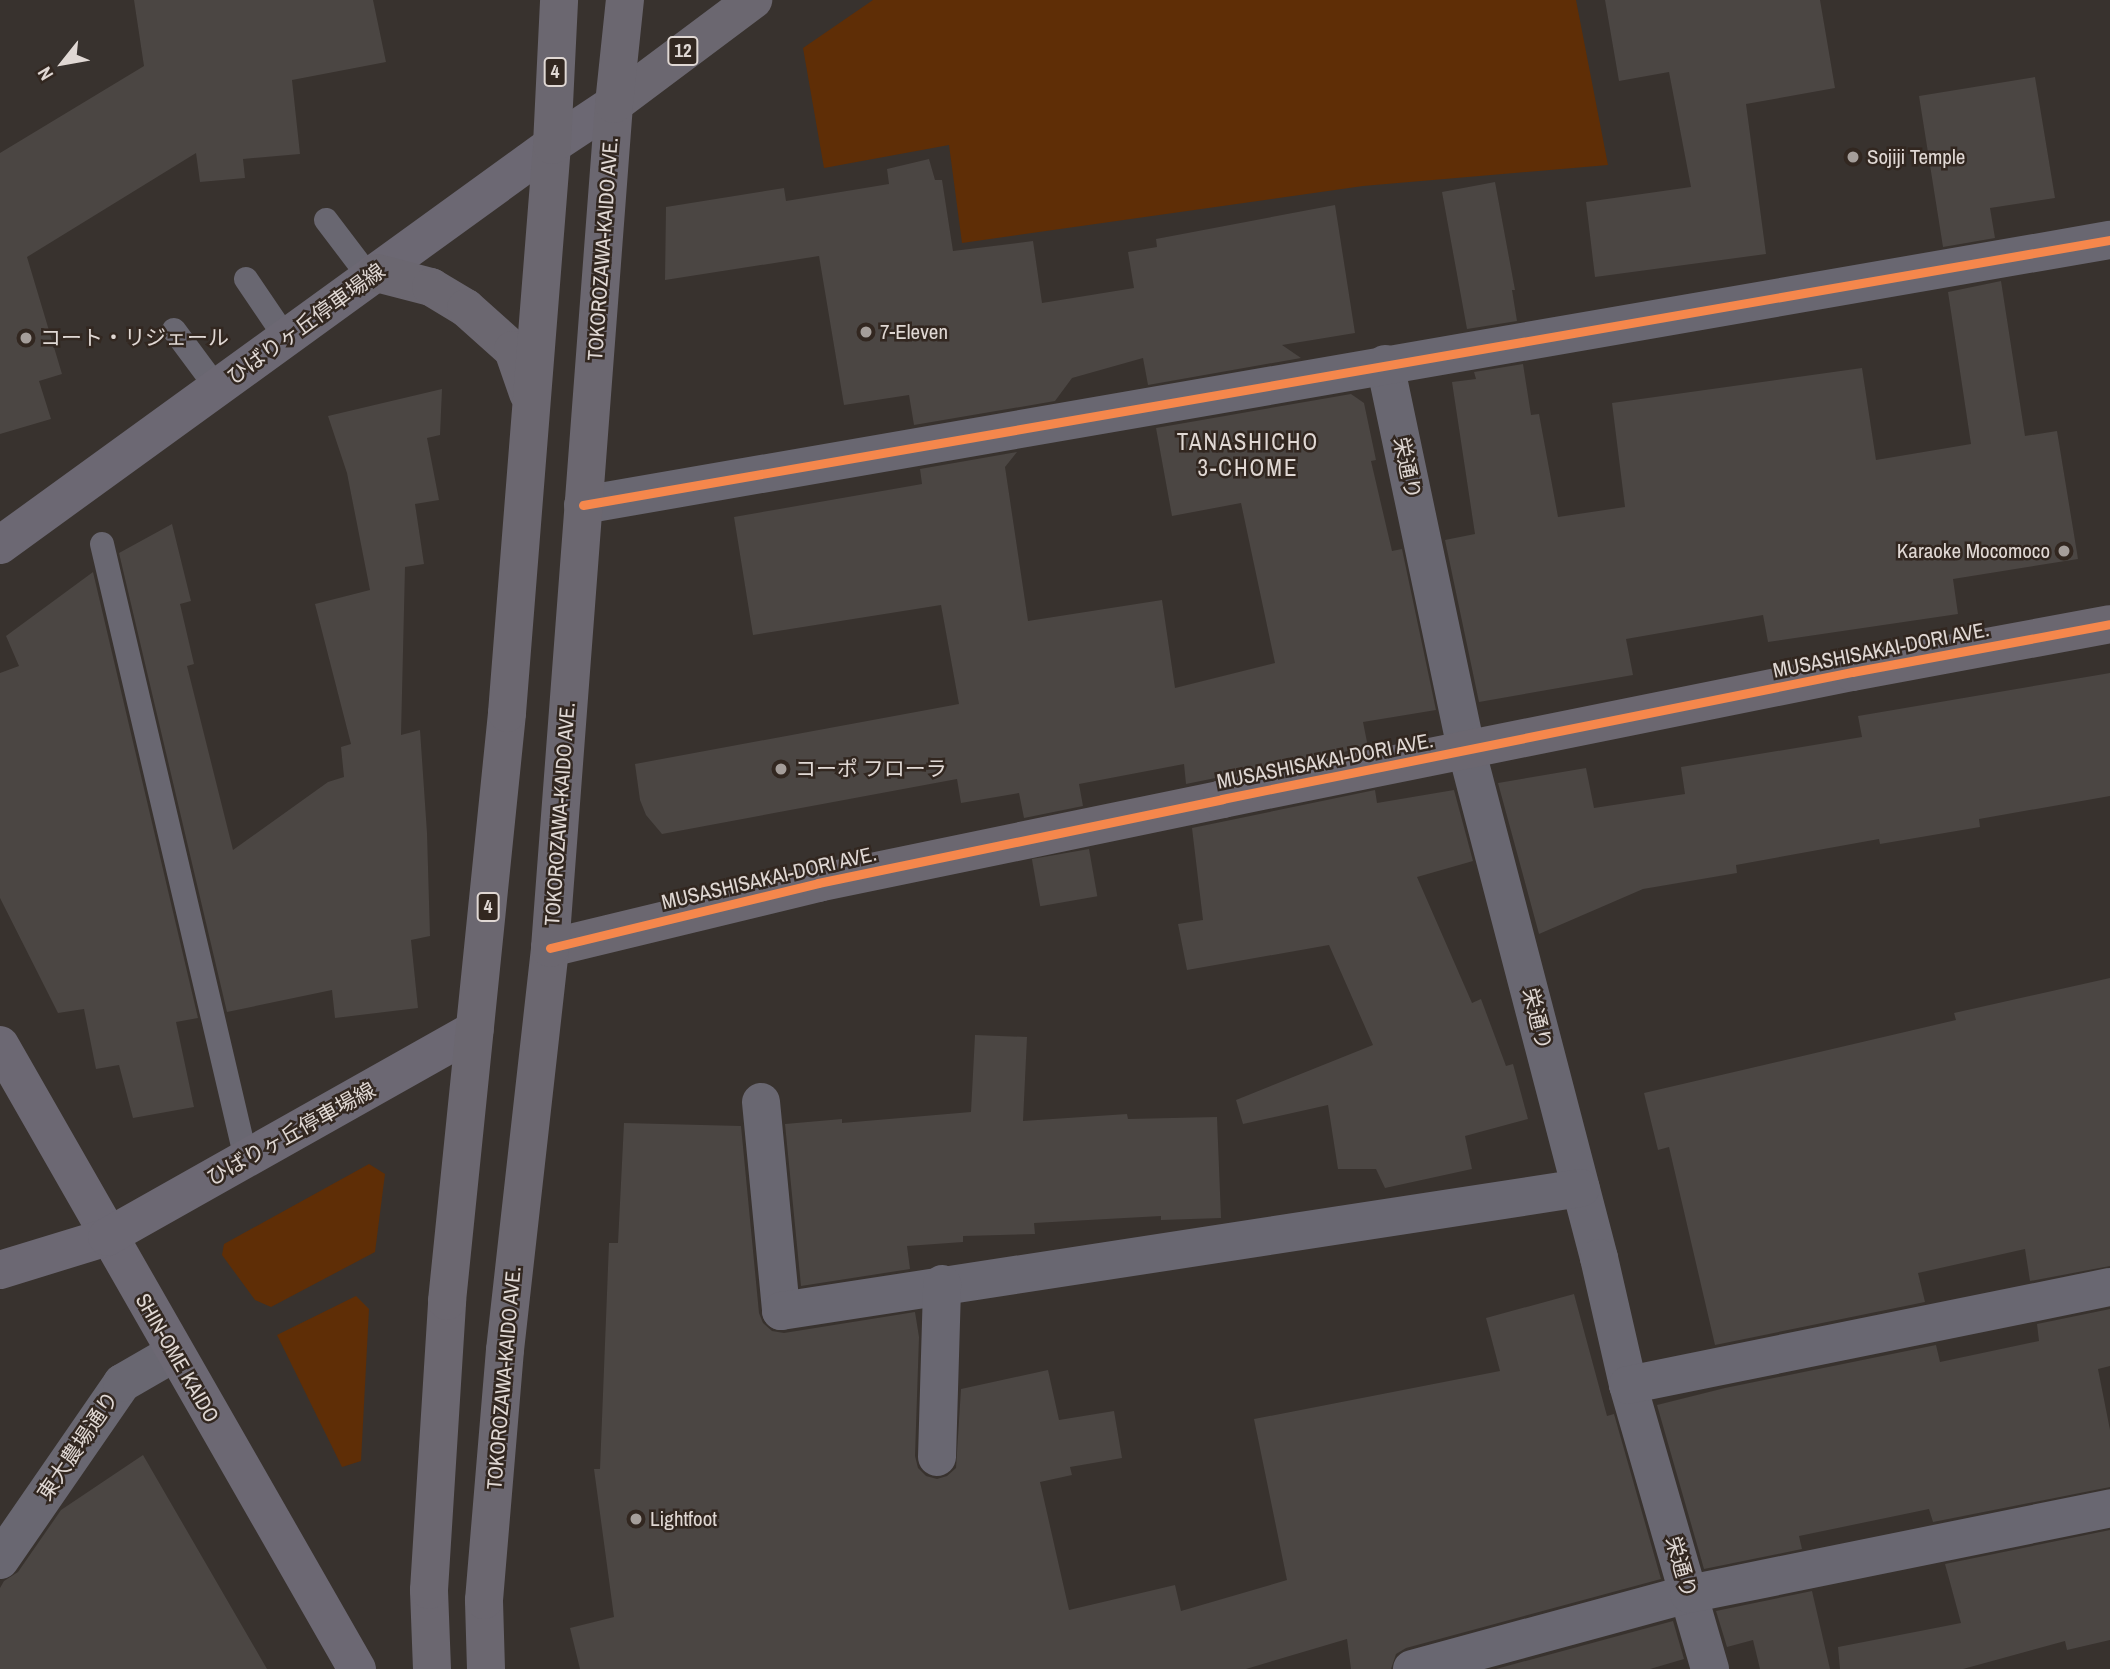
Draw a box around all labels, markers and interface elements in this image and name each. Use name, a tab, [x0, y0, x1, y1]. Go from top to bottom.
north arrow	[28, 28, 98, 98]
road number: 12	[667, 36, 699, 66]
road number: 4	[543, 57, 567, 88]
text: N	[31, 62, 59, 85]
street label: TOKOROZAWA-KAIDO AVE.	[583, 136, 623, 362]
place label: Sojiji Temple	[1867, 144, 1966, 170]
marker: Sojiji Temple	[1845, 149, 1861, 165]
street label: ひばりヶ丘停車場線	[222, 258, 390, 390]
place label: 7-Eleven	[880, 319, 948, 345]
marker: 7-Eleven	[858, 324, 874, 340]
place label: コート・リジェール	[40, 325, 229, 351]
marker: コート・リジェール	[18, 330, 34, 346]
district label: TANASHICHO 3-CHOME	[1178, 428, 1318, 482]
street label: 栄通り	[1388, 435, 1426, 501]
place label: Karaoke Mocomoco	[1897, 538, 2050, 564]
marker: Karaoke Mocomoco	[2056, 543, 2072, 559]
street label: MUSASHISAKAI-DORI AVE.	[1770, 617, 1992, 683]
street label: TOKOROZAWA-KAIDO AVE.	[540, 701, 580, 927]
street label: MUSASHISAKAI-DORI AVE.	[1214, 728, 1436, 794]
place label: コーポ フローラ	[795, 756, 947, 782]
marker: コーポ フローラ	[773, 761, 789, 777]
street label: MUSASHISAKAI-DORI AVE.	[659, 841, 879, 915]
road number: 4	[476, 892, 500, 923]
street label: 栄通り	[1517, 985, 1557, 1053]
street label: ひばりヶ丘停車場線	[202, 1077, 380, 1191]
street label: TOKOROZAWA-KAIDO AVE.	[482, 1265, 526, 1491]
street label: SHIN-OME KAIDO	[130, 1289, 224, 1427]
street label: 東大農場通り	[32, 1387, 124, 1505]
place label: Lightfoot	[650, 1506, 717, 1532]
marker: Lightfoot	[628, 1511, 644, 1527]
street label: 栄通り	[1660, 1533, 1702, 1601]

